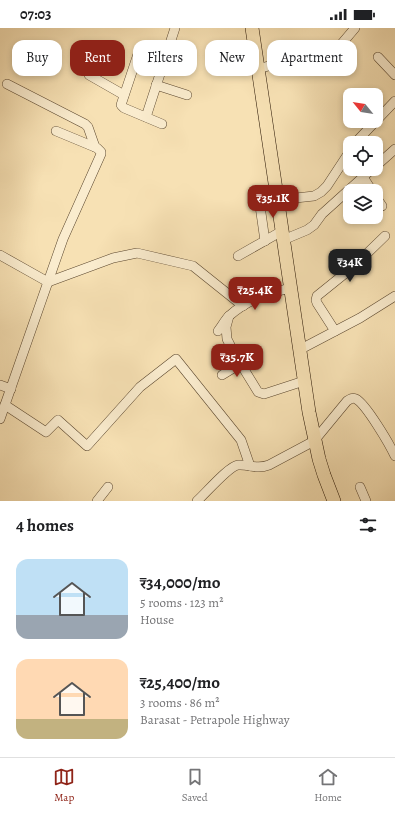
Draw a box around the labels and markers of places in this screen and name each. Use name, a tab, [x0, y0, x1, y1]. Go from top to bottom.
pin: ₹35.1K	[240, 185, 306, 219]
pin: ₹34K	[326, 249, 374, 283]
pin: ₹25.4K	[222, 277, 288, 311]
pin: ₹35.7K	[204, 344, 270, 378]

